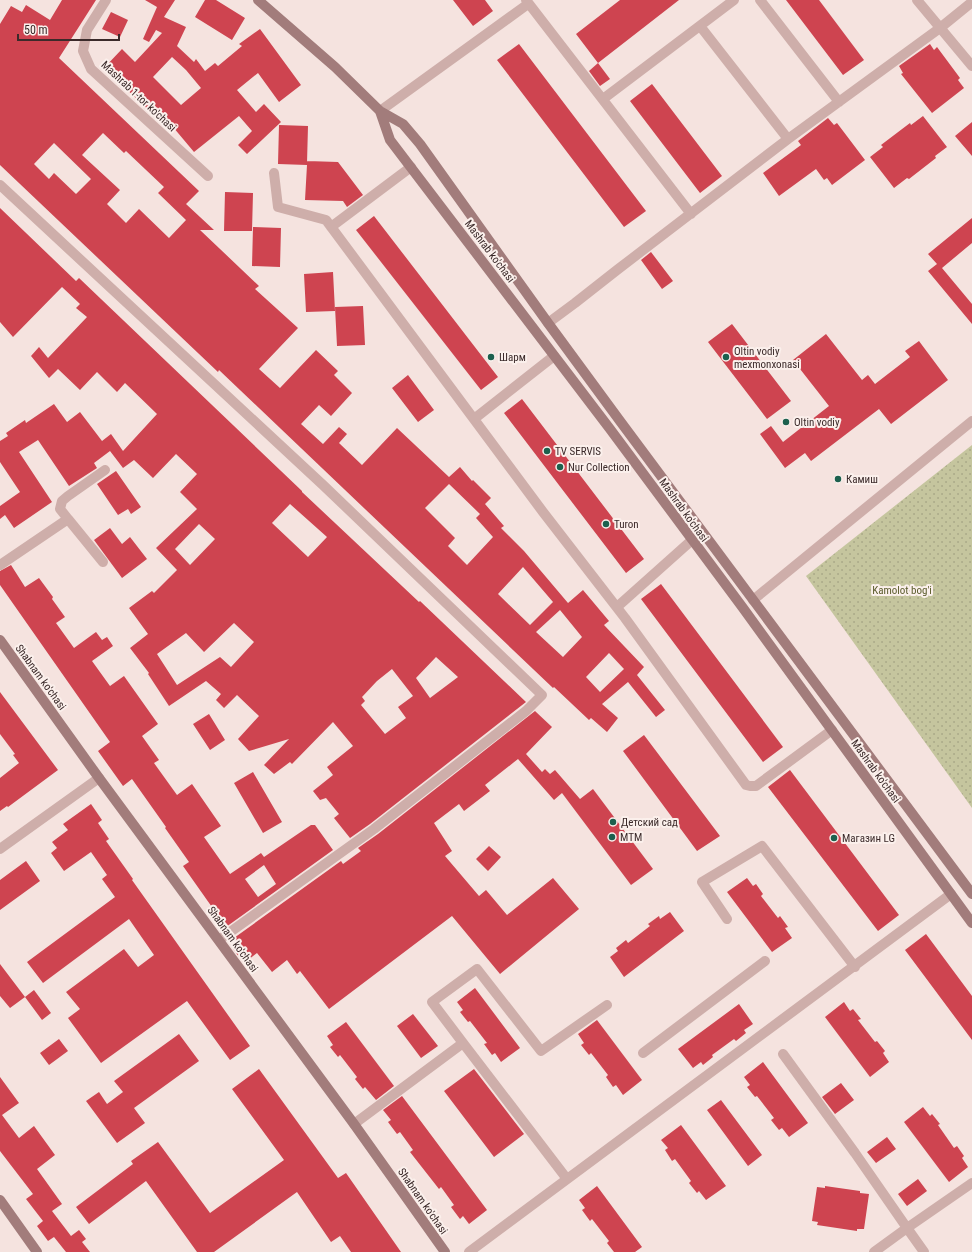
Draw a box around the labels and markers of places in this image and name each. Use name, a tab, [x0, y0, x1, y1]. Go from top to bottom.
place label: Oltin vodiy mexmonxonasi	[734, 345, 800, 371]
place label: Шарм	[499, 351, 526, 364]
marker: Шарм	[486, 352, 496, 362]
marker: Oltin vodiy mexmonxonasi	[721, 352, 731, 362]
place label: Oltin vodiy	[794, 416, 840, 429]
marker: Oltin vodiy	[781, 417, 791, 427]
place label: TV SERVIS	[555, 445, 601, 458]
marker: TV SERVIS	[542, 446, 552, 456]
place label: Nur Collection	[568, 461, 630, 474]
marker: Nur Collection	[555, 462, 565, 472]
place label: Камиш	[846, 473, 878, 486]
marker: Камиш	[833, 474, 843, 484]
place label: Turon	[614, 518, 639, 531]
marker: Turon	[601, 519, 611, 529]
place label: Детский сад	[621, 816, 678, 829]
marker: Детский сад	[608, 817, 618, 827]
place label: MTM	[620, 831, 642, 844]
marker: MTM	[607, 832, 617, 842]
place label: Магазин LG	[842, 832, 895, 845]
marker: Магазин LG	[829, 833, 839, 843]

